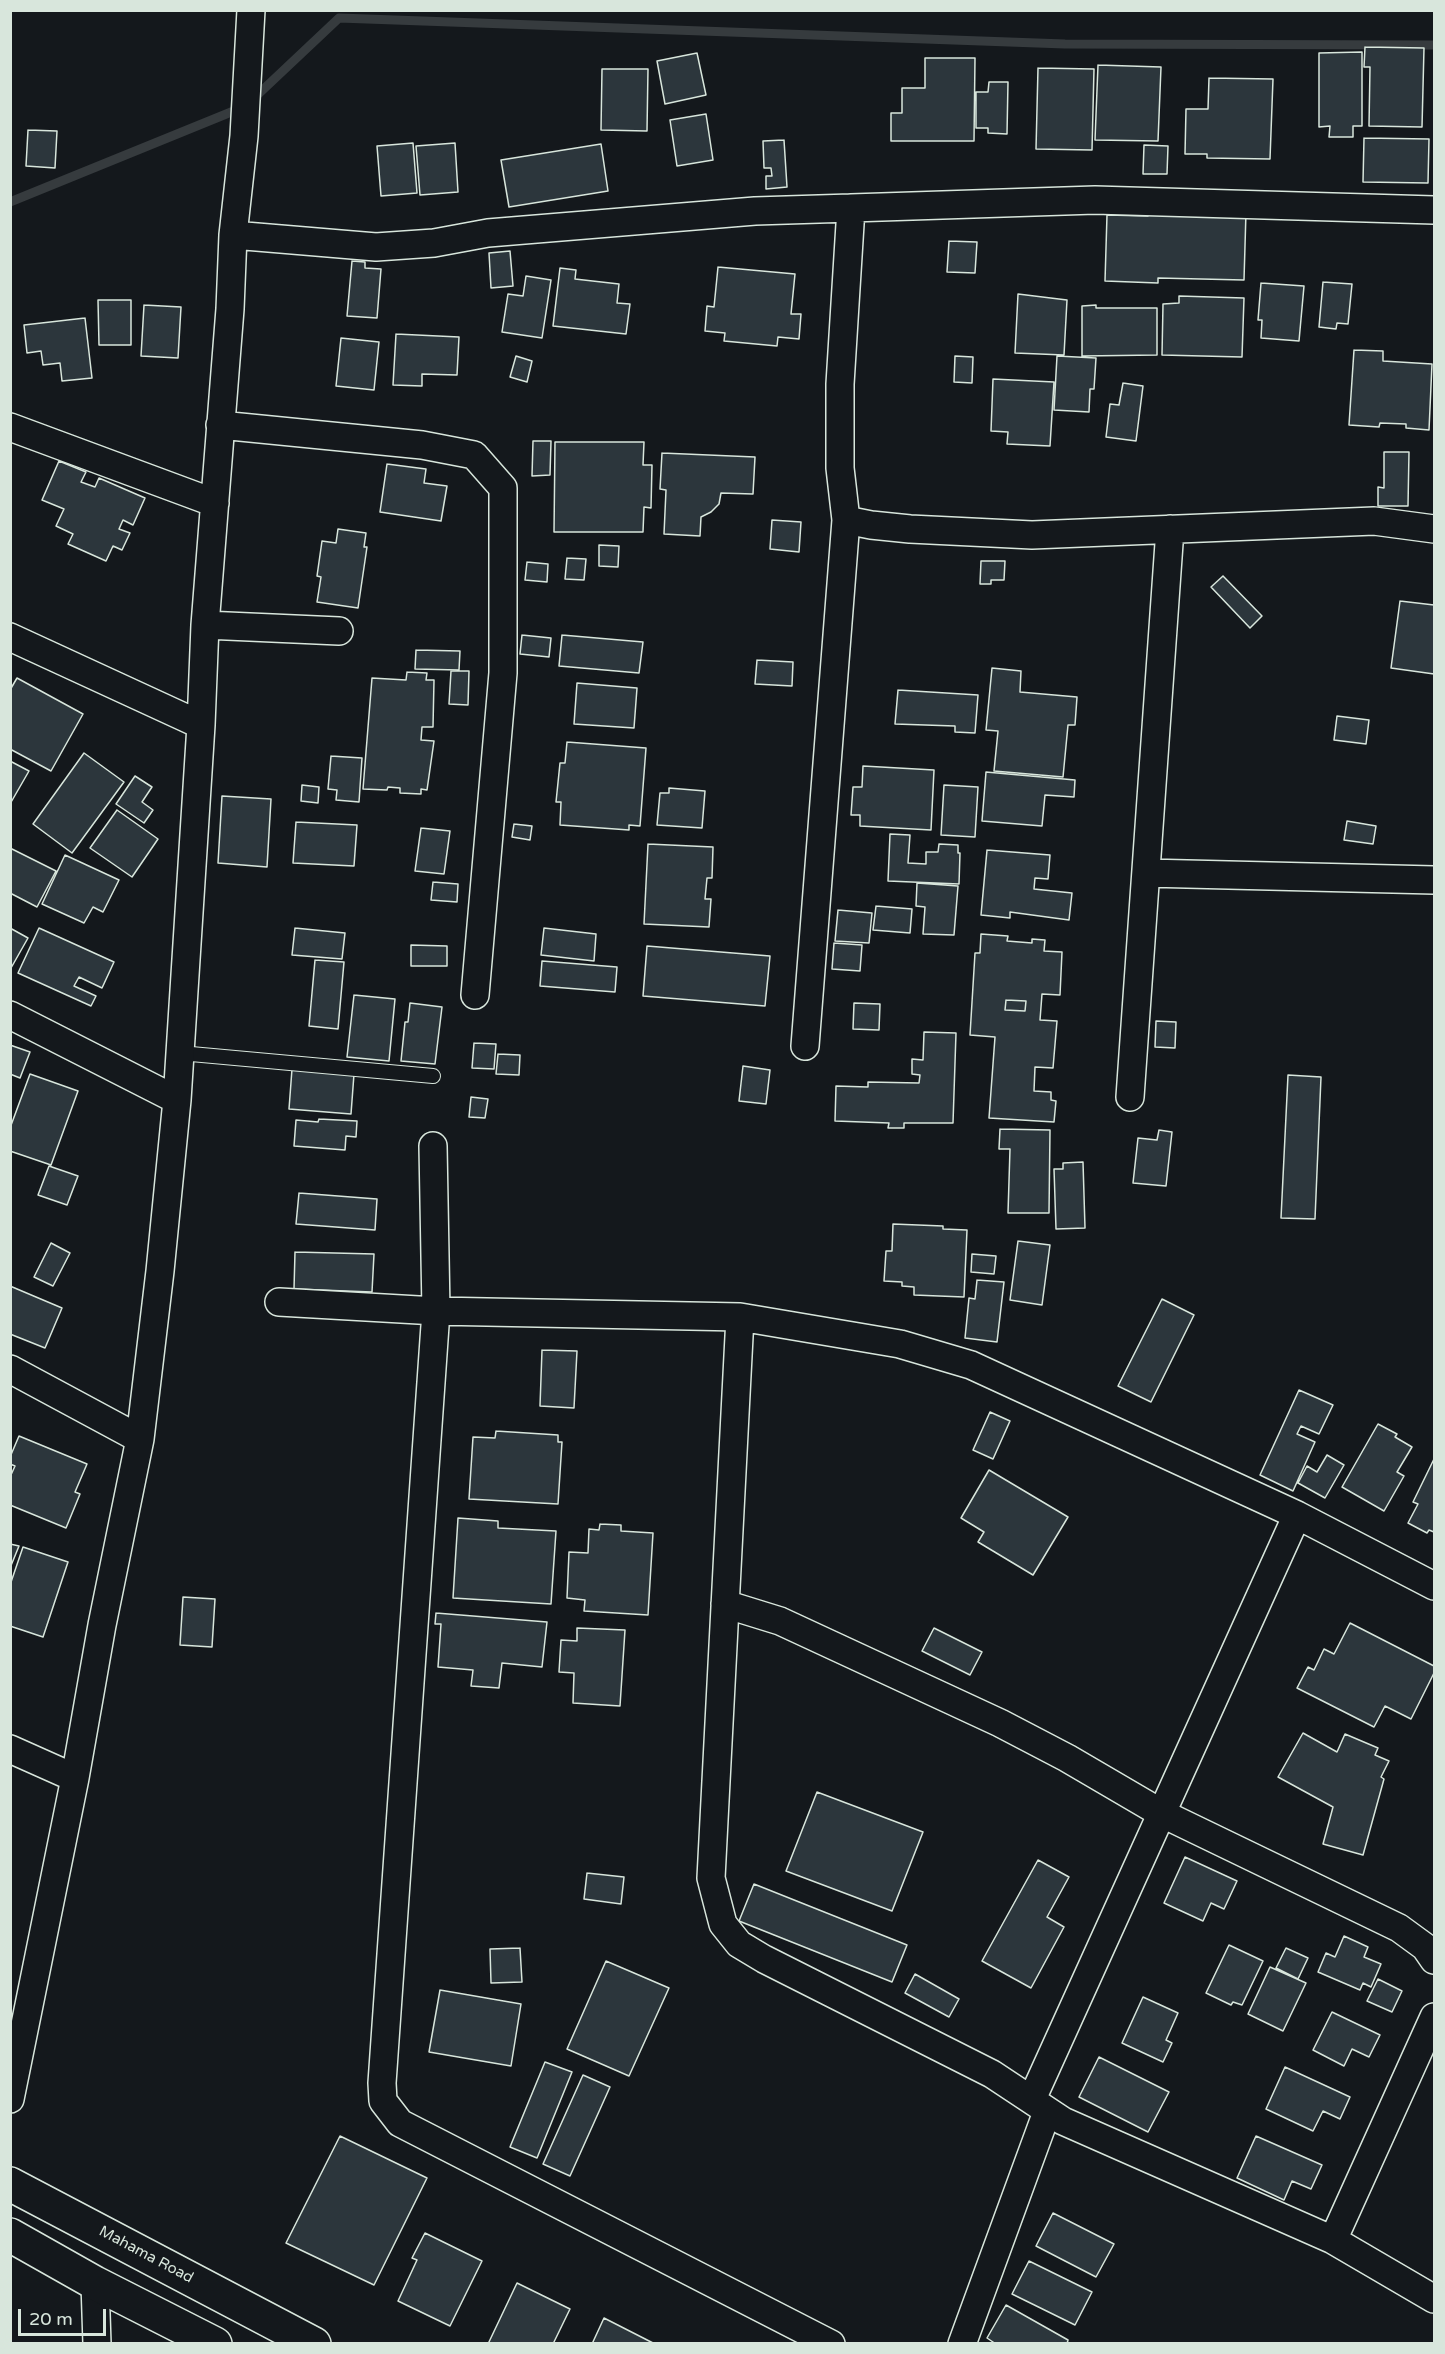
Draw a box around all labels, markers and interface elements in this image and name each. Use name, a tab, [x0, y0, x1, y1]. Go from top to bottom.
street label: Mahama Road	[96, 2223, 196, 2287]
scale bar	[21, 2297, 110, 2335]
text: 20 m	[29, 2308, 73, 2330]

